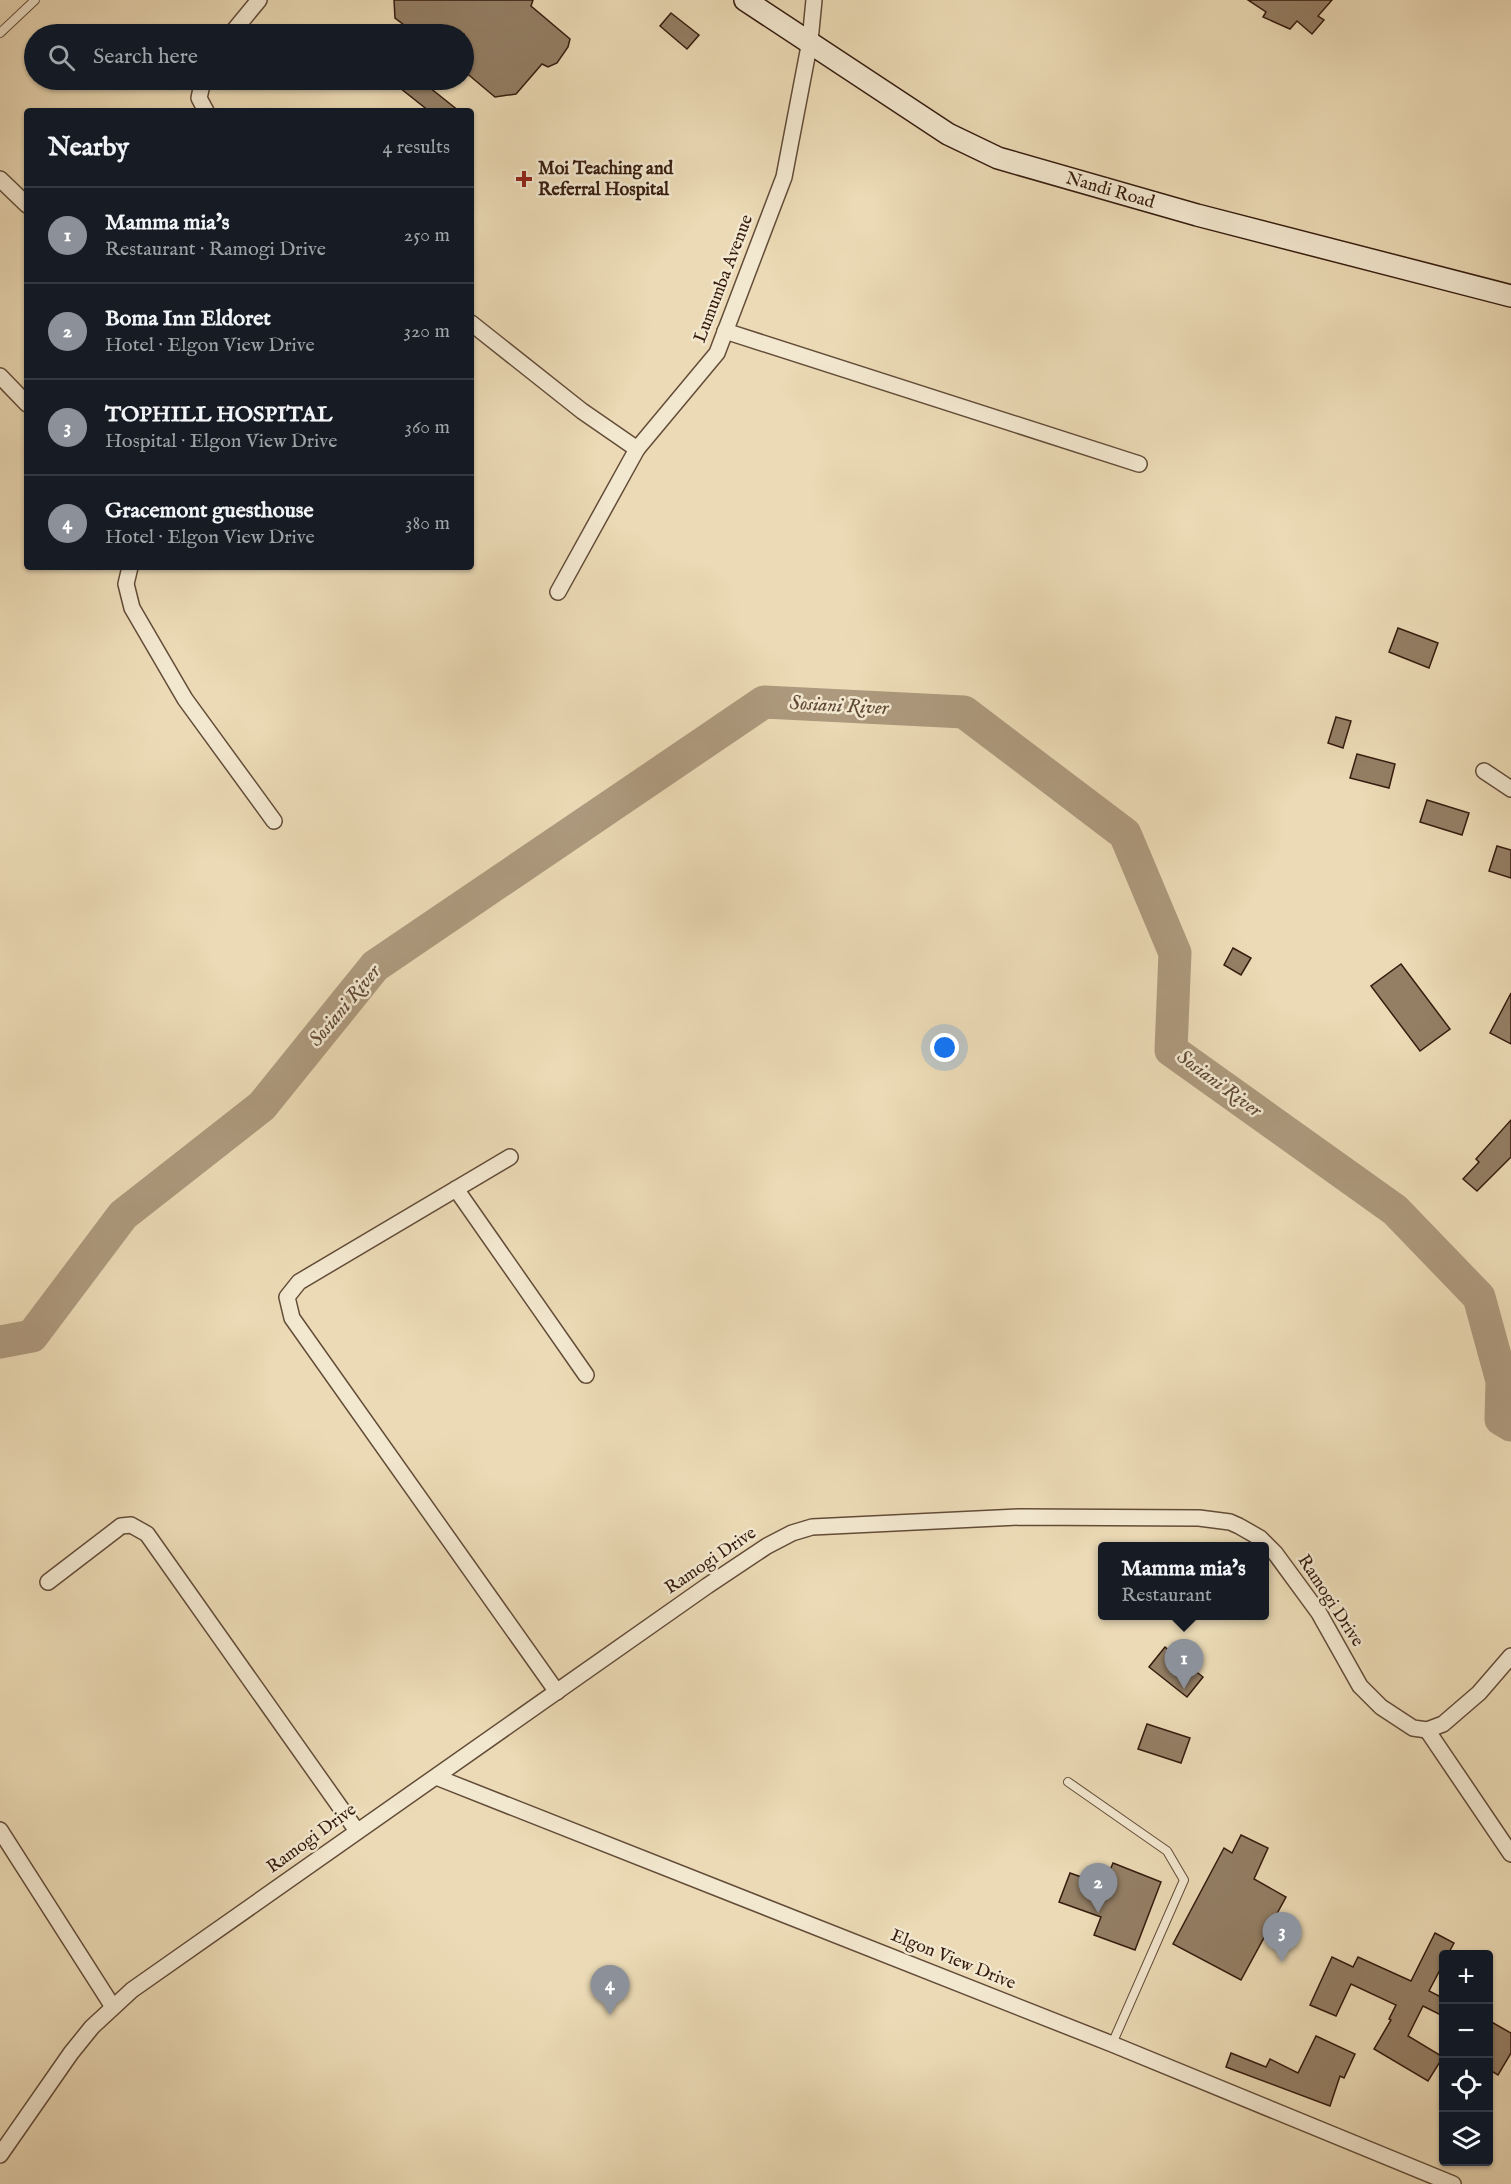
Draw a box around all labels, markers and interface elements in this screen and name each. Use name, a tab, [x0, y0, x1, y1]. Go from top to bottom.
search box	[24, 24, 474, 90]
icon: search	[45, 41, 78, 74]
text: Search here	[93, 43, 198, 71]
text: Nearby	[48, 131, 129, 164]
text: 4 results	[383, 135, 450, 160]
place label: Moi Teaching and Referral Hospital	[538, 158, 673, 202]
street label: Nandi Road	[1063, 167, 1158, 215]
marker: Moi Teaching and Referral Hospital	[515, 170, 533, 188]
text: Mamma mia's	[105, 209, 230, 237]
street label: Lumumba Avenue	[689, 212, 759, 346]
text: 1	[64, 223, 71, 248]
text: 250 m	[404, 223, 450, 248]
text: Restaurant · Ramogi Drive	[105, 237, 326, 262]
text: Boma Inn Eldoret	[105, 305, 271, 333]
text: 2	[63, 319, 72, 344]
text: 320 m	[404, 319, 450, 344]
text: Hotel · Elgon View Drive	[105, 333, 315, 358]
text: TOPHILL HOSPITAL	[105, 401, 333, 429]
text: 3	[64, 415, 71, 440]
text: 360 m	[404, 415, 450, 440]
text: Hospital · Elgon View Drive	[105, 429, 337, 454]
text: Gracemont guesthouse	[105, 497, 314, 525]
text: 4	[63, 511, 72, 536]
text: 380 m	[405, 511, 450, 536]
text: Hotel · Elgon View Drive	[105, 525, 315, 550]
water label: Sosiani River	[789, 691, 890, 721]
water label: Sosiani River	[304, 959, 387, 1052]
your location	[930, 1033, 959, 1062]
water label: Sosiani River	[1172, 1045, 1267, 1124]
street label: Ramogi Drive	[661, 1522, 761, 1600]
popup	[1098, 1542, 1269, 1620]
street label: Ramogi Drive	[1292, 1551, 1368, 1651]
text: Mamma mia's	[1121, 1555, 1246, 1583]
text: Restaurant	[1121, 1583, 1212, 1608]
pin: 1	[1164, 1640, 1204, 1689]
street label: Ramogi Drive	[263, 1799, 361, 1879]
pin: 2	[1078, 1864, 1118, 1913]
pin: 3	[1262, 1912, 1302, 1962]
street label: Elgon View Drive	[887, 1924, 1019, 1996]
map controls	[1439, 1950, 1493, 2166]
button: +	[1439, 1950, 1493, 2004]
pin: 4	[590, 1966, 630, 2015]
button: −	[1439, 2004, 1493, 2058]
button: locate	[1439, 2058, 1493, 2112]
button: layers	[1439, 2112, 1493, 2166]

